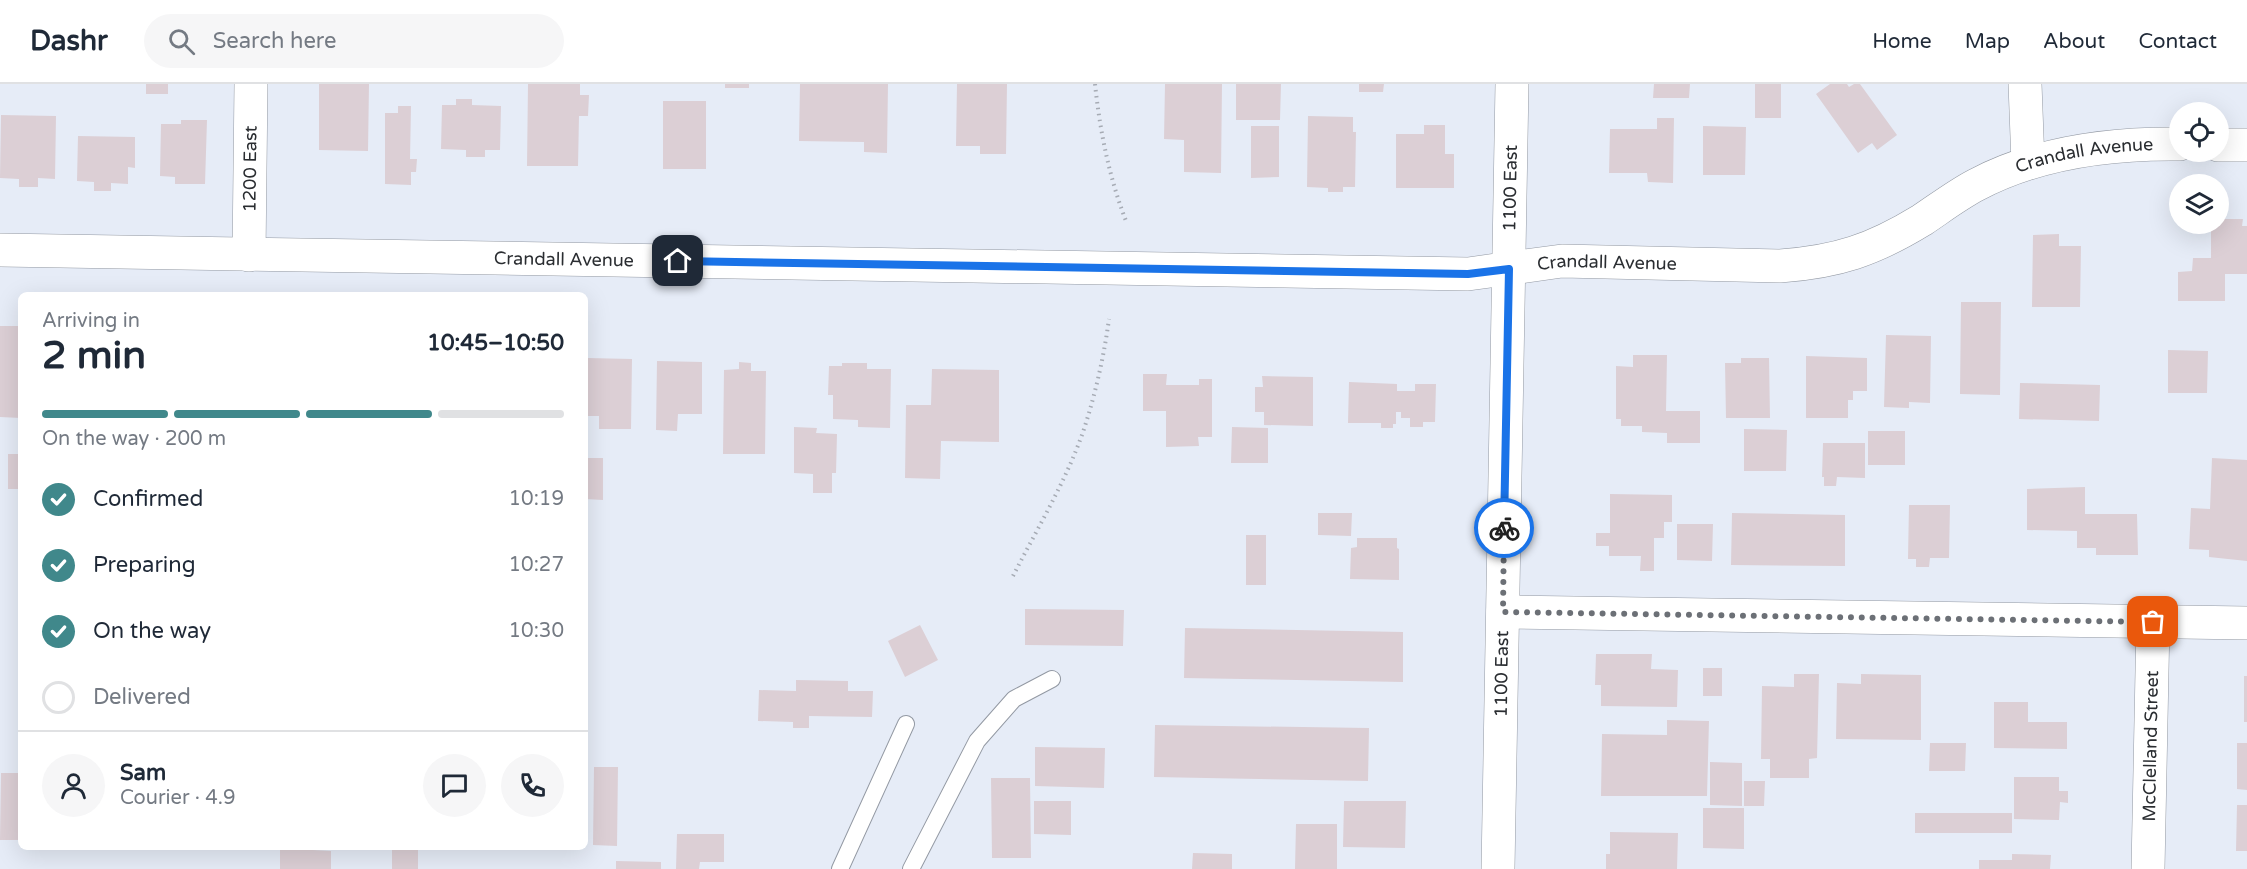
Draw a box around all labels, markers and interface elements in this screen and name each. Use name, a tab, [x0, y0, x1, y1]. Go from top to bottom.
search box	[144, 14, 564, 68]
text: Dashr	[30, 24, 108, 58]
icon: search	[165, 25, 198, 58]
text: Search here	[213, 28, 336, 54]
text: Home	[1872, 29, 1932, 54]
text: Map	[1965, 29, 2010, 54]
text: About	[2043, 29, 2105, 54]
text: Contact	[2138, 29, 2217, 54]
map controls	[2169, 102, 2229, 234]
button: locate	[2169, 102, 2229, 162]
street label: 1200 East	[238, 125, 262, 213]
street label: Crandall Avenue	[2012, 133, 2154, 178]
street label: 1100 East	[1498, 144, 1522, 232]
button: layers	[2169, 174, 2229, 234]
pin	[652, 235, 703, 286]
icon: home	[661, 244, 694, 277]
street label: Crandall Avenue	[494, 247, 634, 271]
street label: Crandall Avenue	[1536, 250, 1677, 275]
text: Arriving in	[42, 309, 140, 333]
text: 10:45–10:50	[427, 330, 564, 356]
text: 2 min	[42, 332, 146, 379]
text: On the way · 200 m	[42, 427, 226, 451]
icon: check	[42, 483, 75, 516]
text: Confirmed	[93, 486, 203, 512]
text: 10:19	[509, 487, 564, 511]
courier	[1474, 498, 1534, 558]
icon: bike	[1488, 512, 1521, 545]
icon: check	[42, 549, 75, 582]
text: Preparing	[93, 552, 196, 578]
text: 10:27	[509, 553, 564, 577]
pin	[2127, 596, 2178, 647]
icon: bag	[2136, 605, 2169, 638]
icon: check	[42, 615, 75, 648]
text: On the way	[93, 618, 211, 644]
text: 10:30	[509, 619, 564, 643]
street label: 1100 East	[1490, 630, 1513, 718]
street label: McClelland Street	[2138, 670, 2163, 822]
text: Delivered	[93, 684, 191, 710]
button: person	[42, 754, 105, 817]
button: chat	[423, 754, 486, 817]
button: phone	[501, 754, 564, 817]
text: Sam	[120, 760, 166, 786]
text: Courier · 4.9	[120, 786, 235, 810]

